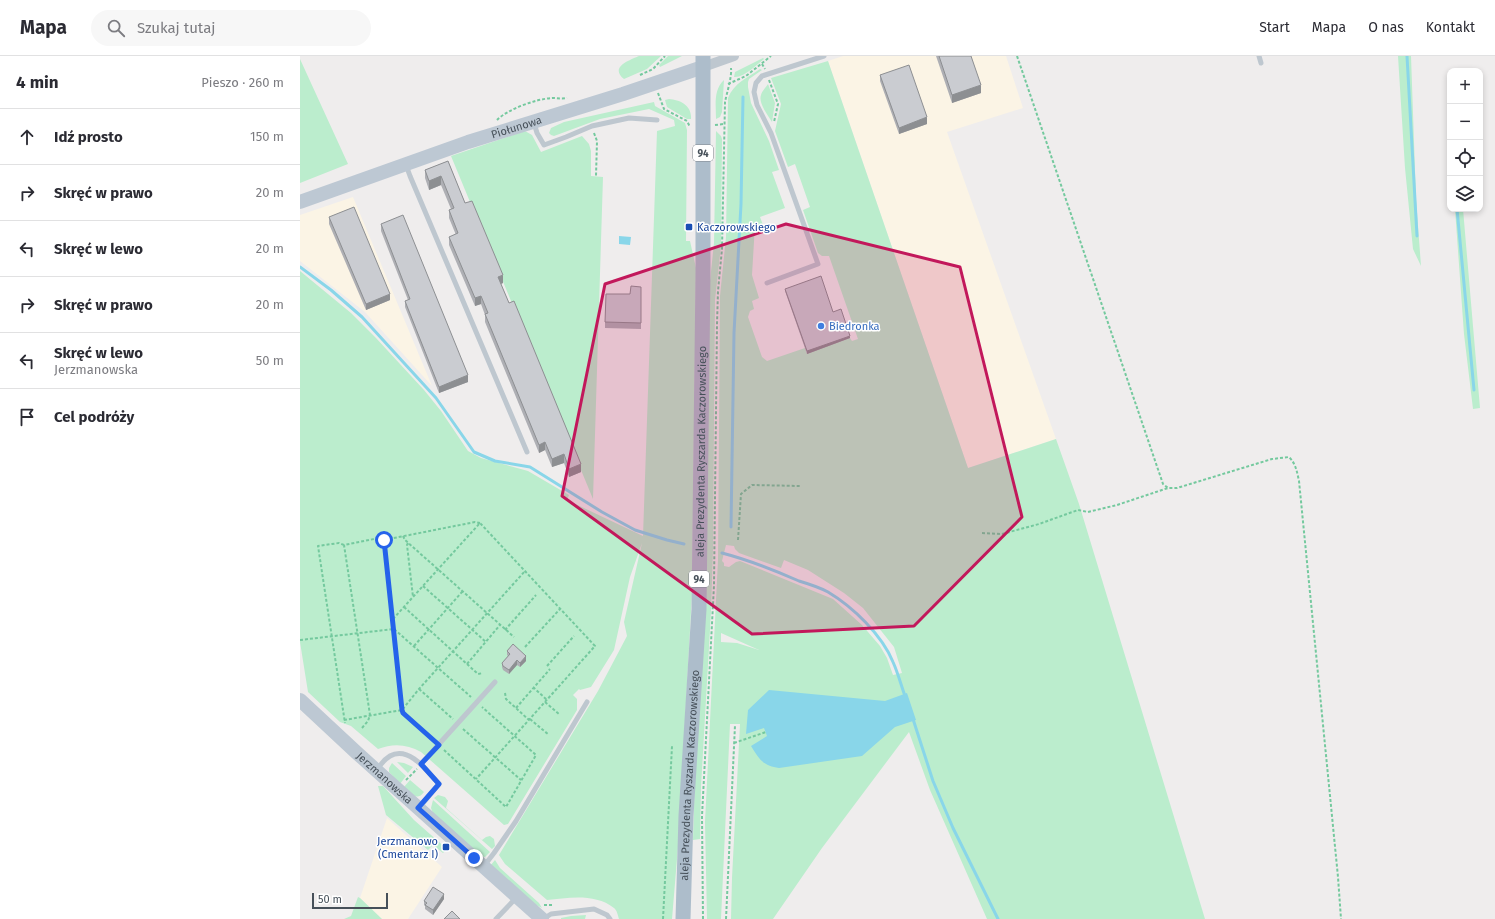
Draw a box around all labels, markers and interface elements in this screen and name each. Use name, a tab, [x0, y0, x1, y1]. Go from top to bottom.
search box	[91, 10, 371, 46]
text: Mapa	[20, 16, 67, 39]
icon: search	[105, 17, 127, 39]
text: Szukaj tutaj	[137, 19, 215, 37]
text: Start	[1259, 19, 1290, 36]
text: Mapa	[1312, 19, 1346, 36]
text: O nas	[1368, 19, 1404, 36]
text: Kontakt	[1426, 19, 1475, 36]
map controls	[1447, 68, 1483, 212]
button: +	[1447, 68, 1483, 104]
text: 4 min	[16, 72, 59, 93]
text: Pieszo · 260 m	[201, 75, 284, 90]
button: −	[1447, 104, 1483, 140]
street label: Piołunowa	[490, 114, 543, 141]
icon: ahead	[16, 126, 38, 148]
text: Idź prosto	[54, 128, 123, 146]
text: 150 m	[250, 129, 284, 144]
button: locate	[1447, 140, 1483, 176]
road number: 94	[693, 145, 713, 161]
button: layers	[1447, 176, 1483, 212]
icon: right	[16, 182, 38, 204]
text: Skręć w prawo	[54, 184, 153, 202]
text: 20 m	[256, 185, 284, 200]
place label: Kaczorowskiego	[697, 221, 776, 234]
marker: Kaczorowskiego	[684, 222, 694, 232]
icon: left	[16, 238, 38, 260]
text: Skręć w lewo	[54, 240, 143, 258]
text: 20 m	[256, 241, 284, 256]
icon: right	[16, 294, 38, 316]
text: Skręć w prawo	[54, 296, 153, 314]
text: 20 m	[256, 297, 284, 312]
place label: Biedronka	[829, 320, 880, 333]
marker: Biedronka	[816, 321, 826, 331]
text: Skręć w lewo	[54, 344, 143, 362]
street label: aleja Prezydenta Ryszarda Kaczorowskiego	[694, 346, 709, 557]
icon: left	[16, 350, 38, 372]
text: 50 m	[256, 353, 284, 368]
text: Jerzmanowska	[54, 362, 138, 377]
icon: arrive	[16, 406, 38, 428]
text: Cel podróży	[54, 408, 134, 426]
route start	[375, 531, 393, 549]
road number: 94	[689, 571, 709, 587]
street label: aleja Prezydenta Ryszarda Kaczorowskiego	[678, 669, 702, 881]
street label: Jerzmanowska	[354, 750, 415, 807]
place label: Jerzmanowo (Cmentarz I)	[377, 835, 438, 861]
marker: Jerzmanowo (Cmentarz I)	[441, 842, 451, 852]
route end	[465, 849, 483, 867]
scale bar	[312, 891, 388, 910]
text: 50 m	[318, 893, 342, 906]

